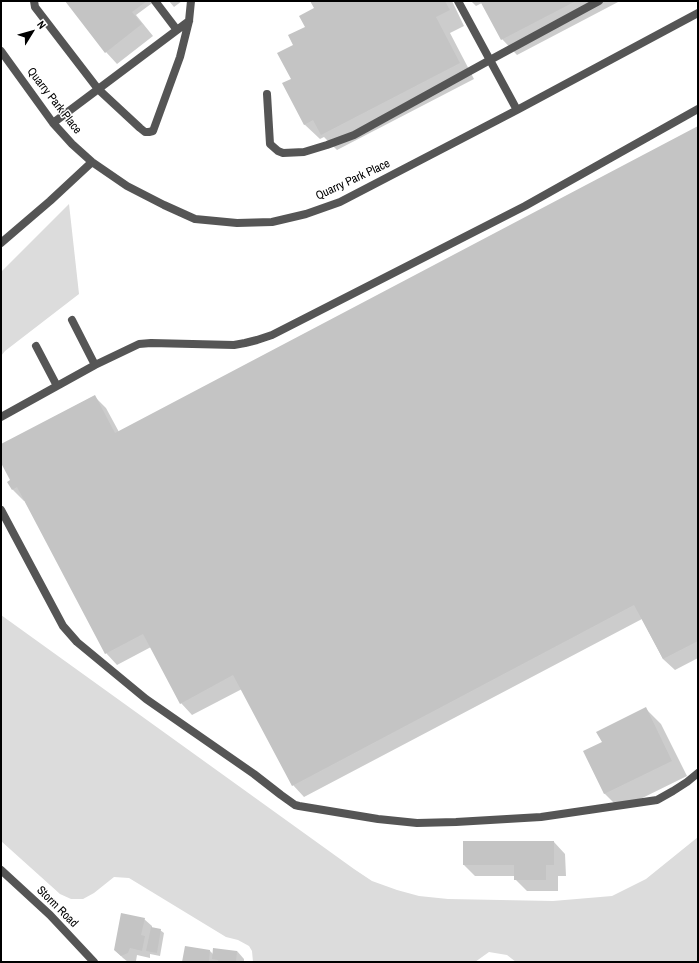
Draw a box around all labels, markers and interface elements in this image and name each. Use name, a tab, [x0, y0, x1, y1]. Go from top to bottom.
north arrow	[12, 12, 52, 52]
text: N	[34, 18, 49, 32]
street label: Quarry Park Place	[24, 65, 84, 137]
street label: Quarry Park Place	[314, 156, 392, 204]
street label: Storm Road	[33, 883, 81, 931]

